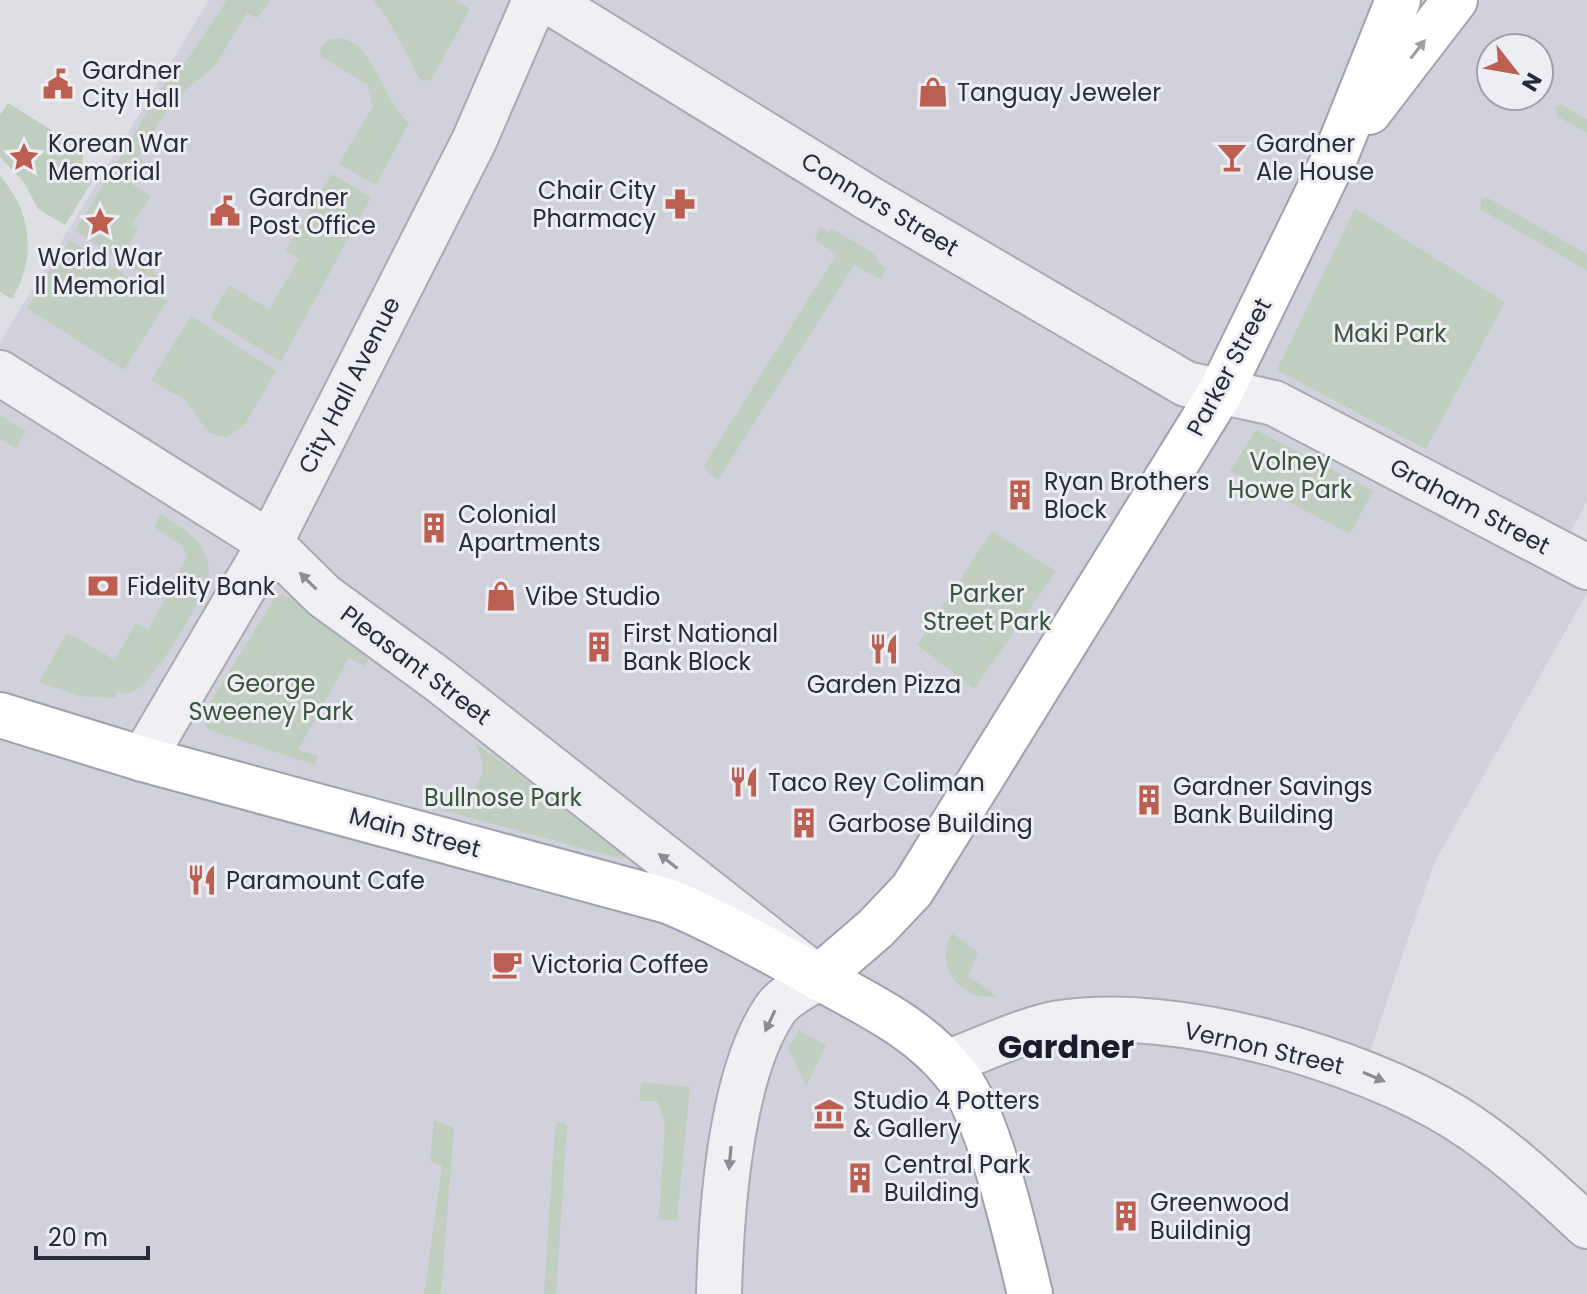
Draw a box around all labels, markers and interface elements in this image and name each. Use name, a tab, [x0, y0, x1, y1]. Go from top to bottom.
north arrow	[1475, 32, 1555, 112]
one-way arrow	[1409, 38, 1425, 59]
place label: Gardner City Hall	[82, 54, 181, 115]
public building icon: Gardner City Hall	[41, 67, 75, 101]
text: N	[1514, 67, 1549, 97]
shop icon: Tanguay Jeweler	[916, 75, 950, 109]
place label: Tanguay Jeweler	[957, 76, 1161, 109]
place label: Korean War Memorial	[48, 127, 188, 188]
place label: Gardner Ale House	[1256, 127, 1374, 188]
place icon: Korean War Memorial	[7, 140, 41, 174]
bar icon: Gardner Ale House	[1215, 140, 1249, 174]
street label: Connors Street	[795, 144, 965, 264]
place label: Chair City Pharmacy	[533, 174, 656, 235]
place label: Gardner Post Office	[249, 181, 376, 242]
pharmacy icon: Chair City Pharmacy	[663, 187, 697, 221]
public building icon: Gardner Post Office	[208, 194, 242, 228]
place icon: World War II Memorial	[83, 205, 117, 239]
place label: World War II Memorial	[35, 241, 165, 302]
street label: City Hall Avenue	[290, 291, 408, 479]
street label: Parker Street	[1179, 292, 1279, 442]
park label: Maki Park	[1334, 317, 1447, 350]
park label: Volney Howe Park	[1228, 445, 1353, 506]
street label: Graham Street	[1384, 450, 1556, 562]
place label: Ryan Brothers Block	[1044, 465, 1210, 526]
building icon: Ryan Brothers Block	[1003, 478, 1037, 512]
place label: Colonial Apartments	[458, 498, 601, 559]
building icon: Colonial Apartments	[417, 511, 451, 545]
bank icon: Fidelity Bank	[86, 569, 120, 603]
place label: Fidelity Bank	[127, 570, 276, 603]
one-way arrow	[299, 572, 318, 591]
park label: Parker Street Park	[923, 577, 1052, 638]
shop icon: Vibe Studio	[484, 579, 518, 613]
place label: Vibe Studio	[525, 580, 660, 613]
street label: Pleasant Street	[334, 598, 498, 732]
place label: First National Bank Block	[623, 617, 778, 678]
building icon: First National Bank Block	[582, 630, 616, 664]
restaurant icon: Garden Pizza	[867, 632, 901, 666]
park label: George Sweeney Park	[188, 667, 354, 728]
place label: Garden Pizza	[807, 668, 961, 701]
restaurant icon: Taco Rey Coliman	[727, 765, 761, 799]
place label: Taco Rey Coliman	[768, 766, 985, 799]
place label: Gardner Savings Bank Building	[1173, 770, 1372, 831]
park label: Bullnose Park	[424, 781, 583, 814]
building icon: Gardner Savings Bank Building	[1132, 783, 1166, 817]
street label: Main Street	[346, 799, 484, 865]
building icon: Garbose Building	[787, 806, 821, 840]
place label: Garbose Building	[828, 807, 1033, 840]
one-way arrow	[658, 854, 678, 870]
restaurant icon: Paramount Cafe	[185, 863, 219, 897]
place label: Paramount Cafe	[226, 864, 425, 897]
cafe icon: Victoria Coffee	[490, 947, 524, 981]
place label: Victoria Coffee	[531, 948, 709, 981]
one-way arrow	[763, 1009, 777, 1032]
street label: Vernon Street	[1181, 1014, 1347, 1082]
district label: Gardner	[998, 1024, 1135, 1069]
one-way arrow	[1362, 1071, 1386, 1084]
place label: Studio 4 Potters & Gallery	[853, 1084, 1040, 1145]
museum icon: Studio 4 Potters & Gallery	[812, 1097, 846, 1131]
one-way arrow	[723, 1146, 736, 1171]
place label: Central Park Building	[884, 1148, 1031, 1209]
building icon: Central Park Building	[843, 1161, 877, 1195]
place label: Greenwood Buildinig	[1150, 1186, 1289, 1247]
building icon: Greenwood Buildinig	[1109, 1199, 1143, 1233]
scale bar	[36, 1210, 148, 1260]
text: 20 m	[48, 1221, 108, 1254]

